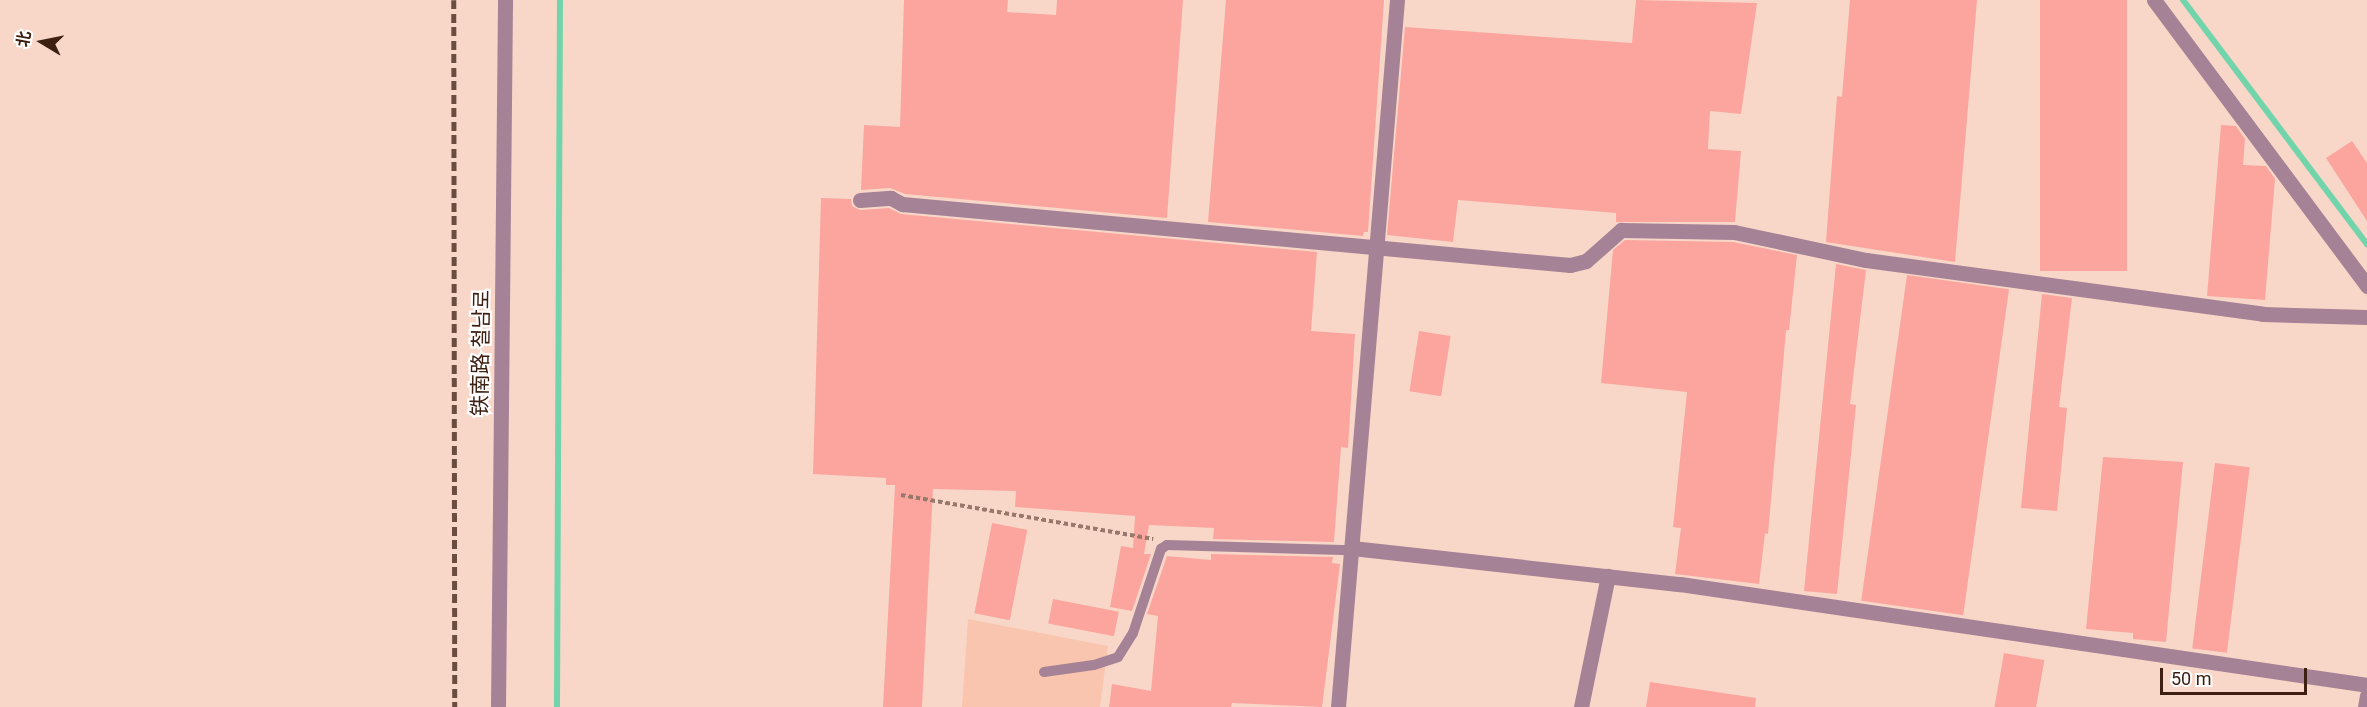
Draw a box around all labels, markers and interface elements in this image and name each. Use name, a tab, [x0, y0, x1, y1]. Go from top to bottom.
north arrow	[12, 12, 72, 72]
text: 北	[13, 29, 35, 48]
street label: 铁南路 철남로	[467, 290, 495, 416]
scale bar	[2163, 656, 2310, 694]
text: 50 m	[2171, 668, 2211, 689]

